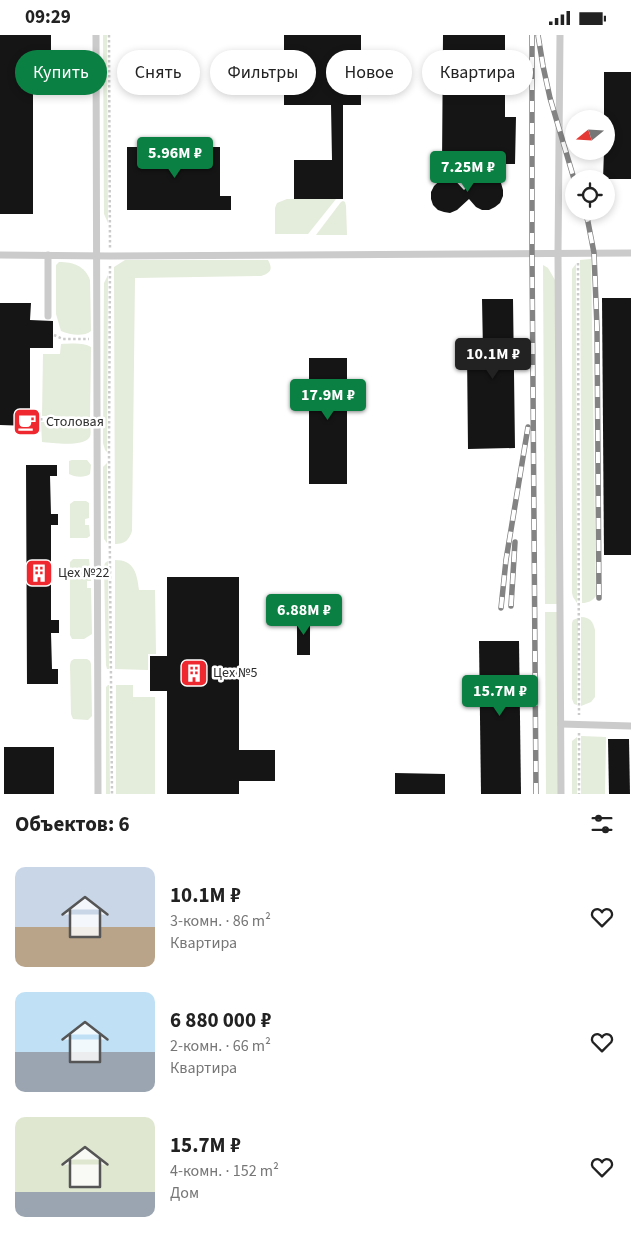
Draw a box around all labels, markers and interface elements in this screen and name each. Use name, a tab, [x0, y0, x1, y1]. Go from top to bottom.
text: 09:29	[25, 4, 71, 31]
chip: Купить	[15, 50, 107, 95]
chip: Снять	[117, 50, 200, 95]
chip: Фильтры	[210, 50, 316, 95]
chip: Новое	[326, 50, 412, 95]
chip: Квартира	[422, 50, 533, 95]
north arrow	[565, 110, 615, 160]
map controls	[565, 110, 615, 220]
pin: 5.96M ₽	[129, 137, 221, 179]
text: 5.96M ₽	[148, 142, 202, 164]
pin: 7.25M ₽	[422, 151, 514, 193]
text: 7.25M ₽	[441, 156, 495, 178]
button: locate	[565, 170, 615, 220]
pin: 10.1M ₽	[447, 337, 539, 380]
text: 10.1M ₽	[466, 343, 520, 365]
pin: 17.9M ₽	[282, 379, 374, 421]
text: 17.9M ₽	[301, 384, 355, 406]
cafe icon: Столовая	[12, 407, 42, 437]
place label: Столовая	[46, 412, 104, 432]
building icon: Цех №22	[24, 558, 54, 588]
place label: Цех №22	[58, 563, 109, 583]
pin: 6.88M ₽	[258, 593, 350, 636]
text: 6.88M ₽	[277, 599, 331, 621]
building icon: Цех №5	[179, 658, 209, 688]
place label: Цех №5	[213, 663, 257, 683]
pin: 15.7M ₽	[454, 675, 546, 717]
text: 15.7M ₽	[473, 680, 527, 702]
text: Объектов: 6	[15, 809, 130, 839]
icon: filters	[588, 810, 616, 838]
text: 10.1M ₽	[170, 880, 241, 910]
icon: home	[55, 887, 115, 947]
icon: heart	[588, 903, 616, 931]
text: 3-комн. · 86 m²	[170, 910, 271, 932]
text: Квартира	[170, 932, 237, 954]
text: 6 880 000 ₽	[170, 1005, 271, 1035]
icon: home	[55, 1012, 115, 1072]
icon: heart	[588, 1028, 616, 1056]
text: 2-комн. · 66 m²	[170, 1035, 271, 1057]
text: Квартира	[170, 1057, 237, 1079]
text: 15.7M ₽	[170, 1130, 241, 1160]
icon: home	[55, 1137, 115, 1197]
icon: heart	[588, 1153, 616, 1181]
text: 4-комн. · 152 m²	[170, 1160, 279, 1182]
text: Дом	[170, 1182, 199, 1204]

